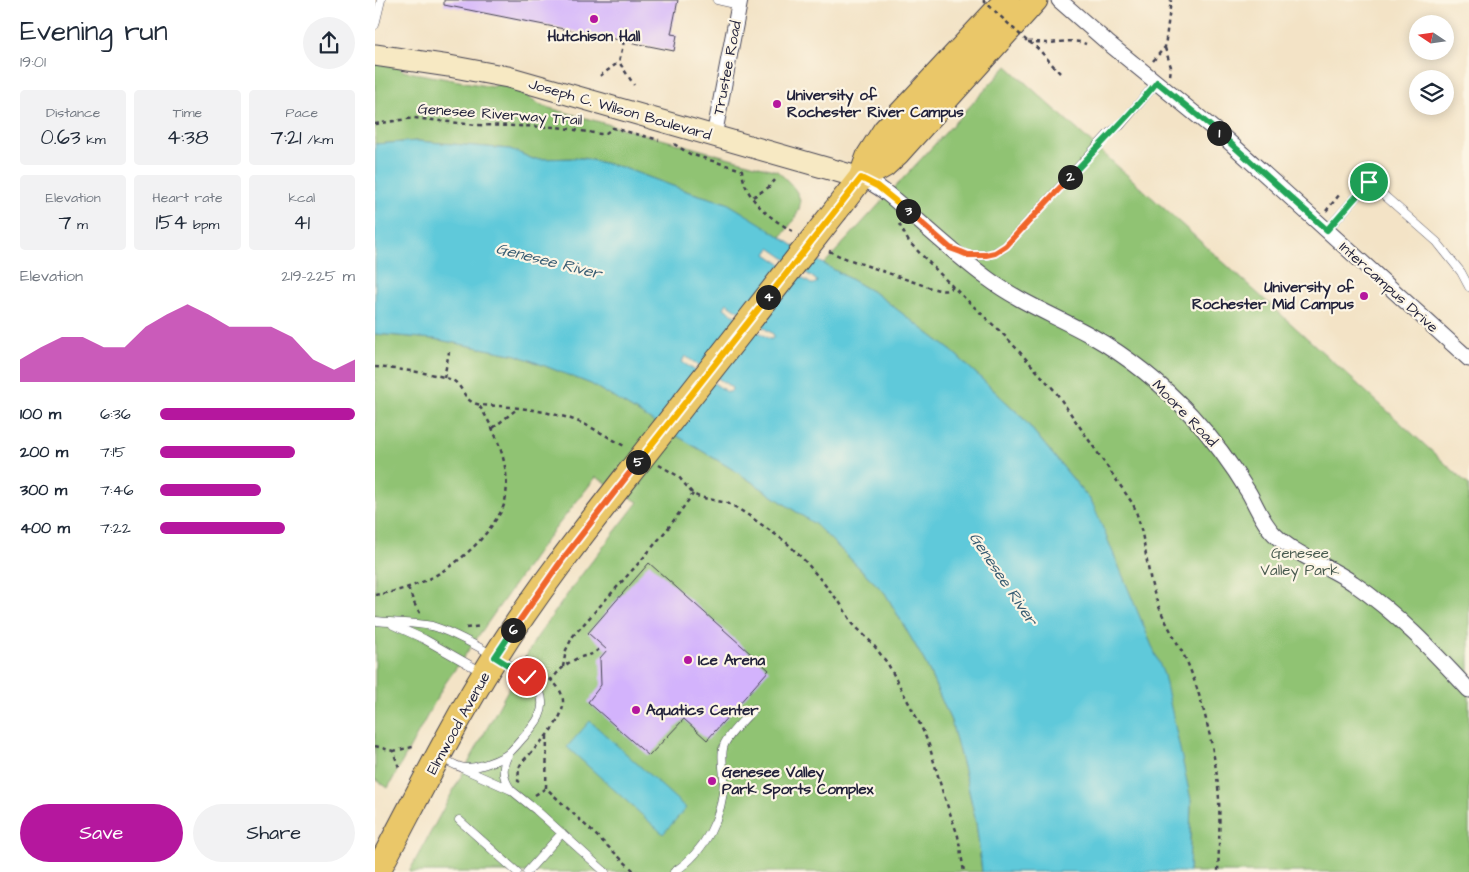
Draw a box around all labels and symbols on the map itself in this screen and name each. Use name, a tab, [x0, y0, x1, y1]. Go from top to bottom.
marker: Hutchison Hall	[588, 13, 600, 25]
north arrow	[1409, 15, 1454, 60]
street label: Trustee Road	[708, 19, 747, 117]
place label: Hutchison Hall	[548, 26, 641, 47]
street label: Joseph C. Wilson Boulevard	[526, 73, 714, 146]
place label: University of Rochester River Campus	[787, 85, 964, 123]
street label: Genesee Riverway Trail	[417, 98, 583, 132]
marker: University of Rochester River Campus	[771, 98, 783, 110]
pin: 1	[1207, 120, 1231, 146]
pin	[1348, 161, 1390, 203]
pin: 2	[1057, 164, 1083, 190]
pin: 3	[895, 198, 921, 224]
water label: Genesee River	[494, 237, 606, 285]
street label: Intercampus Drive	[1335, 237, 1443, 338]
place label: University of Rochester Mid Campus	[1192, 277, 1355, 315]
pin: 4	[755, 284, 781, 310]
marker: University of Rochester Mid Campus	[1358, 290, 1370, 302]
street label: Moore Road	[1147, 375, 1222, 452]
pin: 5	[625, 450, 651, 474]
water label: Genesee River	[964, 528, 1044, 631]
park label: Genesee Valley Park	[1261, 543, 1339, 582]
pin: 6	[501, 618, 525, 642]
place label: Ice Arena	[698, 650, 765, 671]
marker: Ice Arena	[682, 654, 694, 666]
pin	[506, 656, 548, 698]
street label: Elmwood Avenue	[422, 668, 495, 778]
place label: Aquatics Center	[646, 700, 759, 721]
marker: Aquatics Center	[630, 704, 642, 716]
place label: Genesee Valley Park Sports Complex	[722, 762, 875, 800]
marker: Genesee Valley Park Sports Complex	[706, 775, 718, 787]

